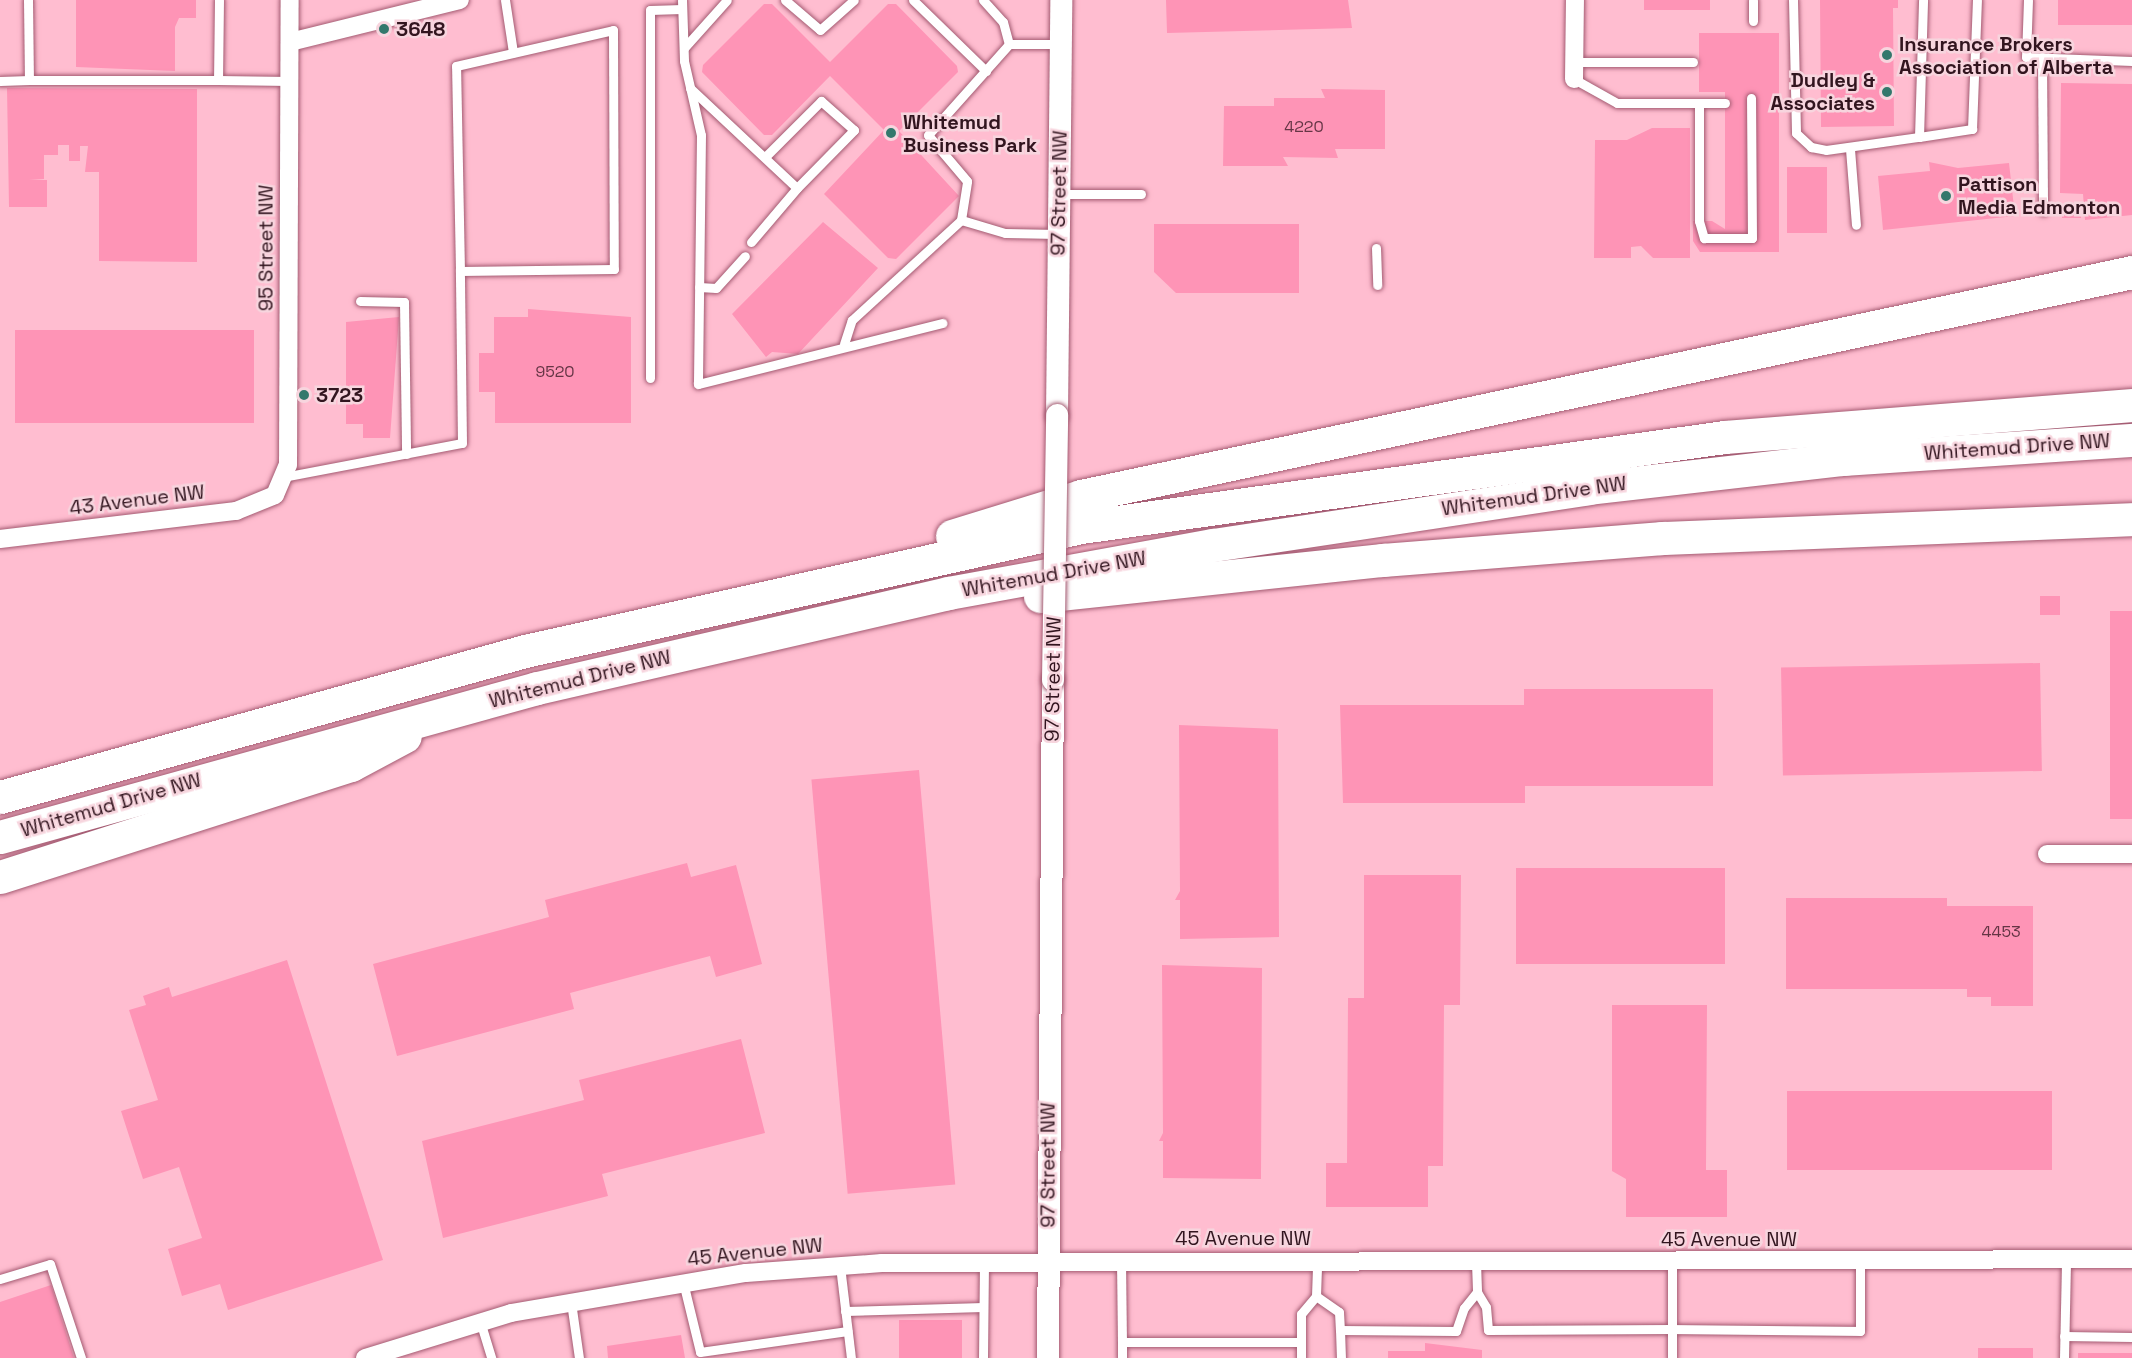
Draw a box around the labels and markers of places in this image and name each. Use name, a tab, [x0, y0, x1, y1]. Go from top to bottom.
place label: 3648	[396, 17, 445, 41]
marker: 3648	[377, 22, 391, 36]
place label: Insurance Brokers Association of Alberta	[1899, 32, 2113, 79]
marker: Insurance Brokers Association of Alberta	[1880, 48, 1894, 62]
place label: Dudley & Associates	[1770, 68, 1875, 115]
marker: Dudley & Associates	[1880, 85, 1894, 99]
place label: Whitemud Business Park	[903, 110, 1037, 157]
marker: Whitemud Business Park	[884, 126, 898, 140]
place label: Pattison Media Edmonton	[1958, 172, 2120, 219]
marker: Pattison Media Edmonton	[1939, 189, 1953, 203]
place label: 3723	[316, 383, 363, 407]
marker: 3723	[297, 388, 311, 402]

